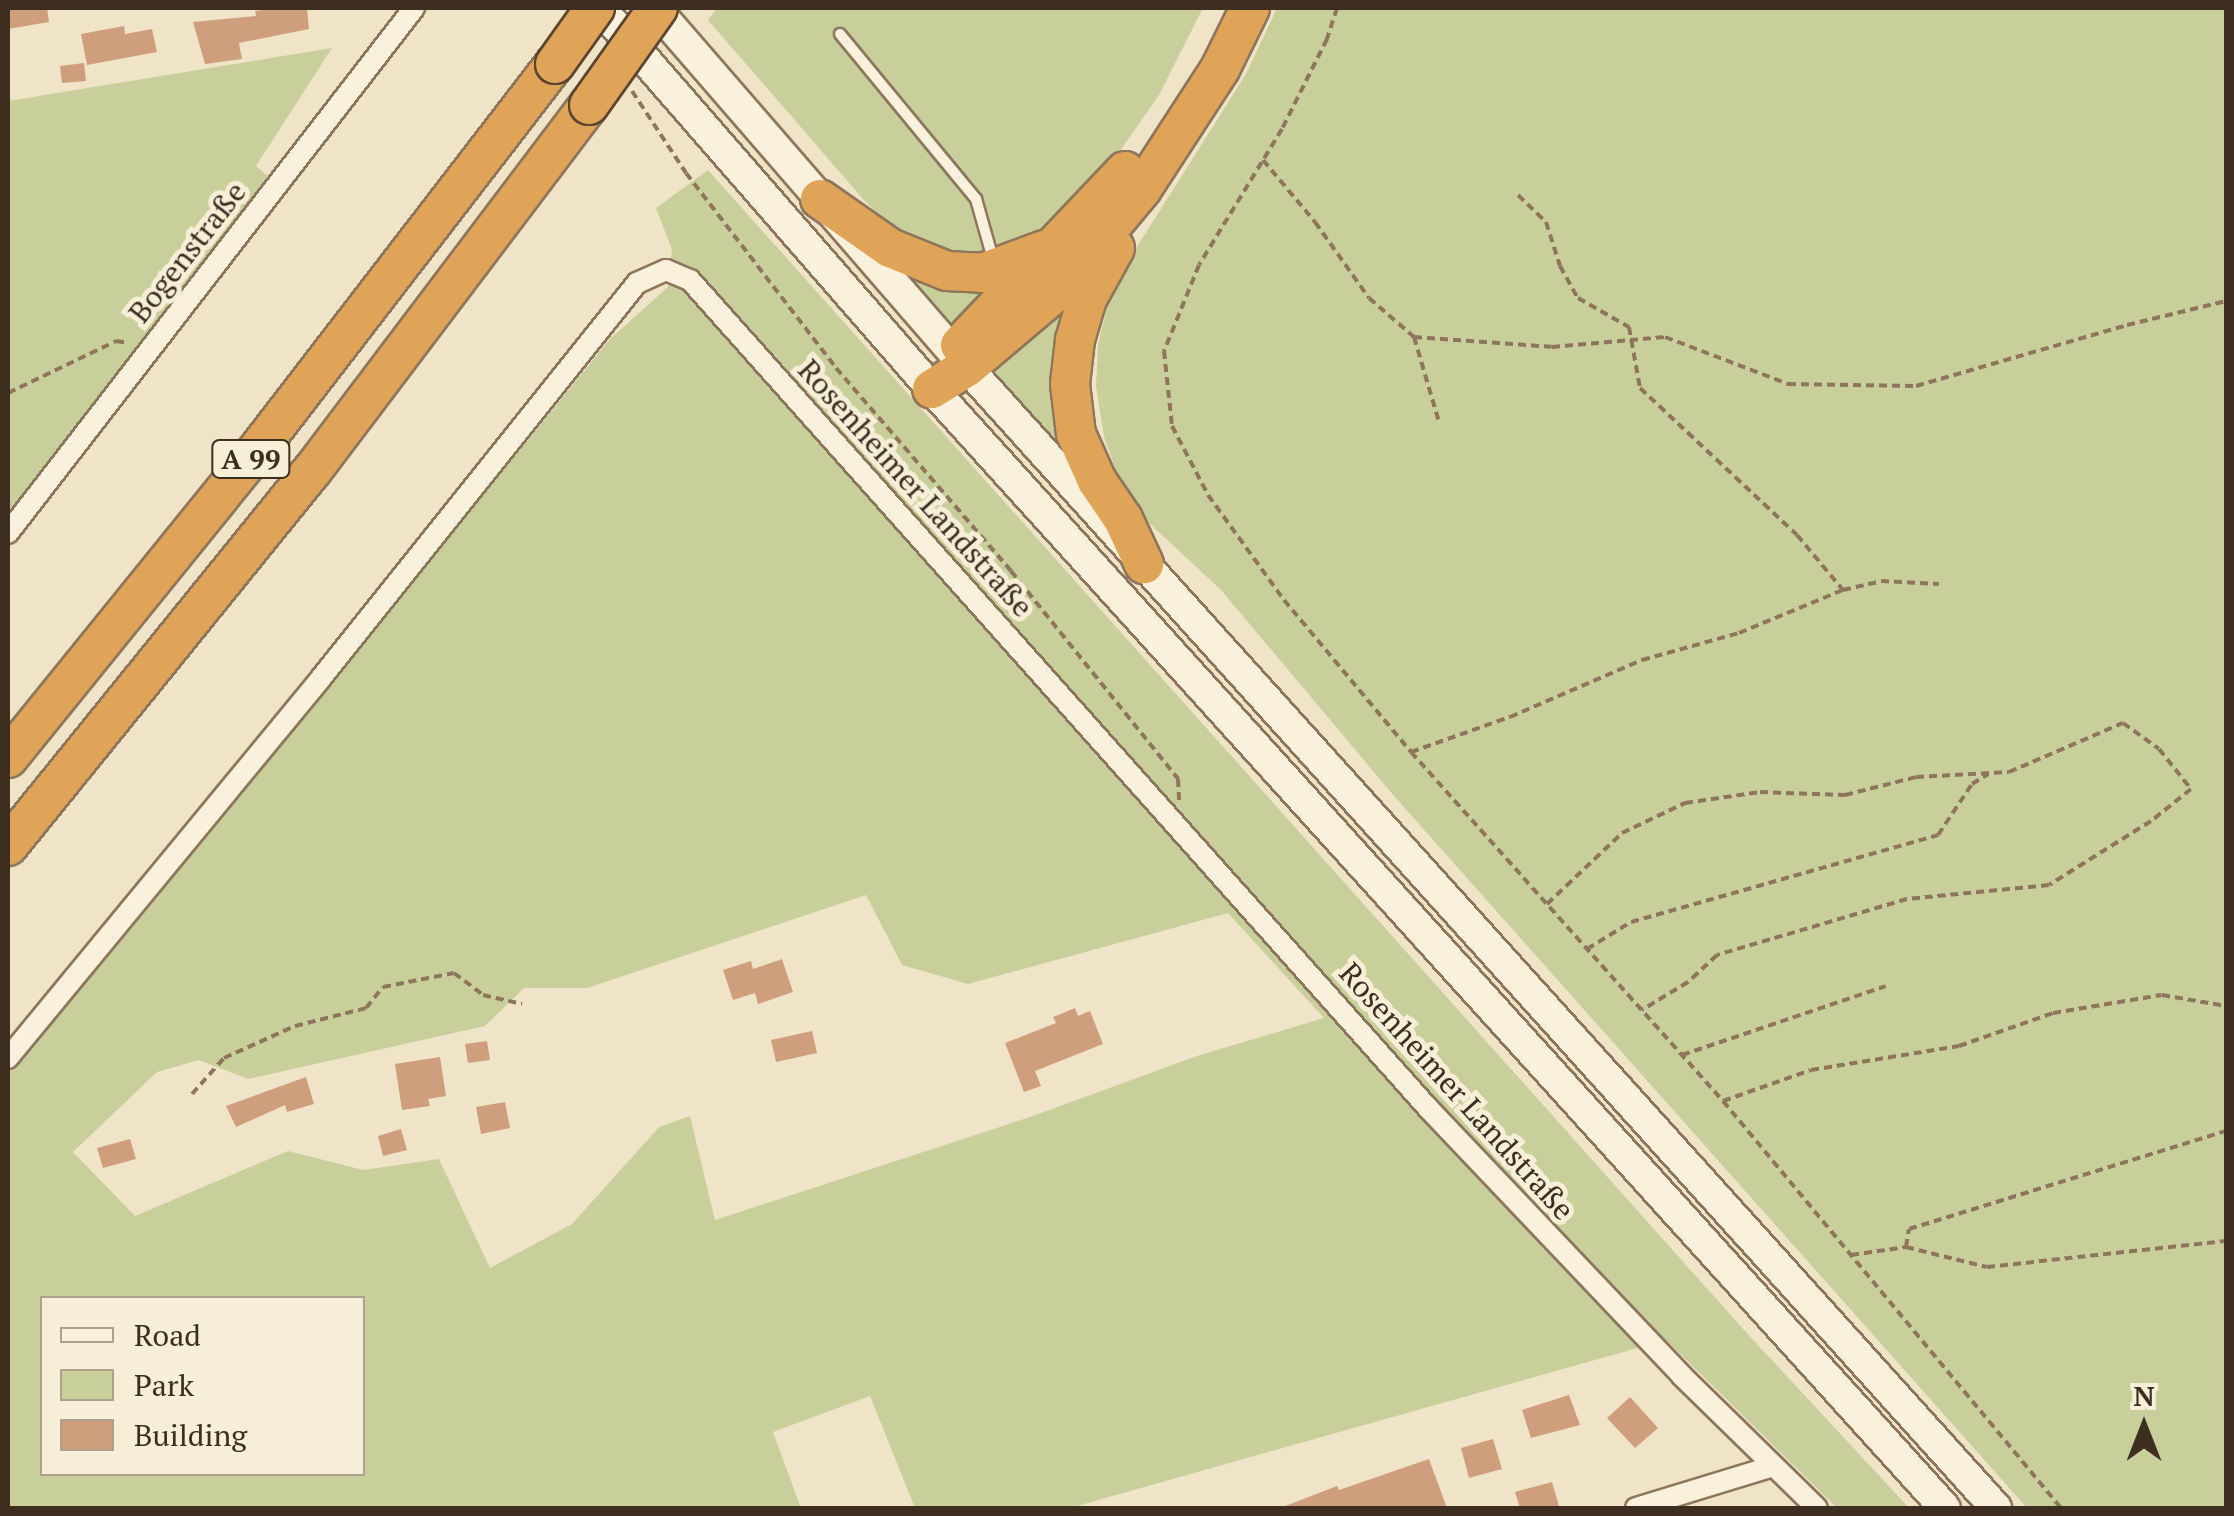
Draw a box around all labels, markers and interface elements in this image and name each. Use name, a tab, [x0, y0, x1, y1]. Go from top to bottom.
street label: Bogenstraße	[121, 174, 253, 330]
street label: Rosenheimer Landstraße	[791, 352, 1041, 624]
road number: A 99	[211, 436, 291, 482]
street label: Rosenheimer Landstraße	[1332, 955, 1582, 1227]
legend	[40, 1296, 365, 1476]
text: Road	[134, 1315, 201, 1355]
text: Park	[134, 1365, 194, 1405]
north arrow	[2094, 1376, 2194, 1476]
text: N	[2133, 1377, 2155, 1414]
text: Building	[134, 1415, 247, 1455]

